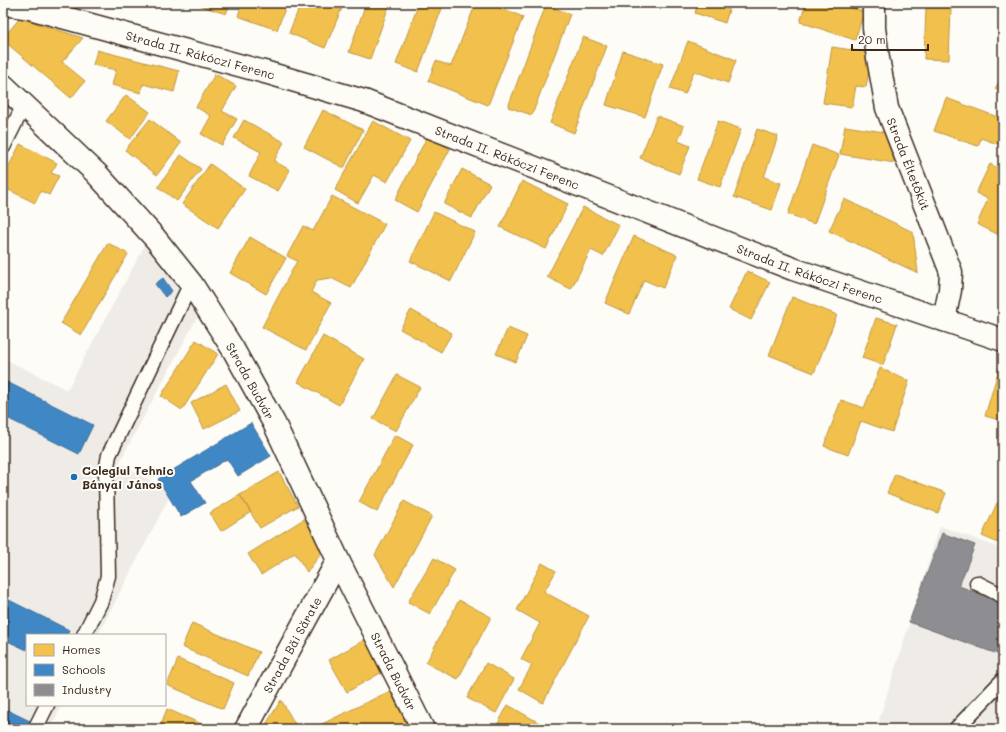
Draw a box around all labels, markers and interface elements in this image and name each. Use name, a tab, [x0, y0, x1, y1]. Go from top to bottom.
scale bar	[852, 26, 928, 52]
street label: Strada II. Rákóczi Ferenc	[124, 27, 277, 83]
text: 20 m	[858, 31, 886, 47]
street label: Strada Éltetőkút	[884, 115, 934, 212]
street label: Strada II. Rákóczi Ferenc	[433, 122, 582, 193]
street label: Strada II. Rákóczi Ferenc	[735, 240, 885, 307]
street label: Strada Budvár	[223, 339, 278, 422]
place label: Colegiul Tehnic Bányai János	[82, 462, 174, 492]
marker: Colegiul Tehnic Bányai János	[69, 472, 79, 482]
street label: Strada Băi Sărate	[259, 594, 325, 696]
street label: Strada Budvár	[368, 629, 420, 713]
legend	[26, 634, 166, 706]
text: Homes	[62, 641, 101, 657]
text: Schools	[62, 661, 106, 677]
text: Industry	[62, 681, 111, 697]

